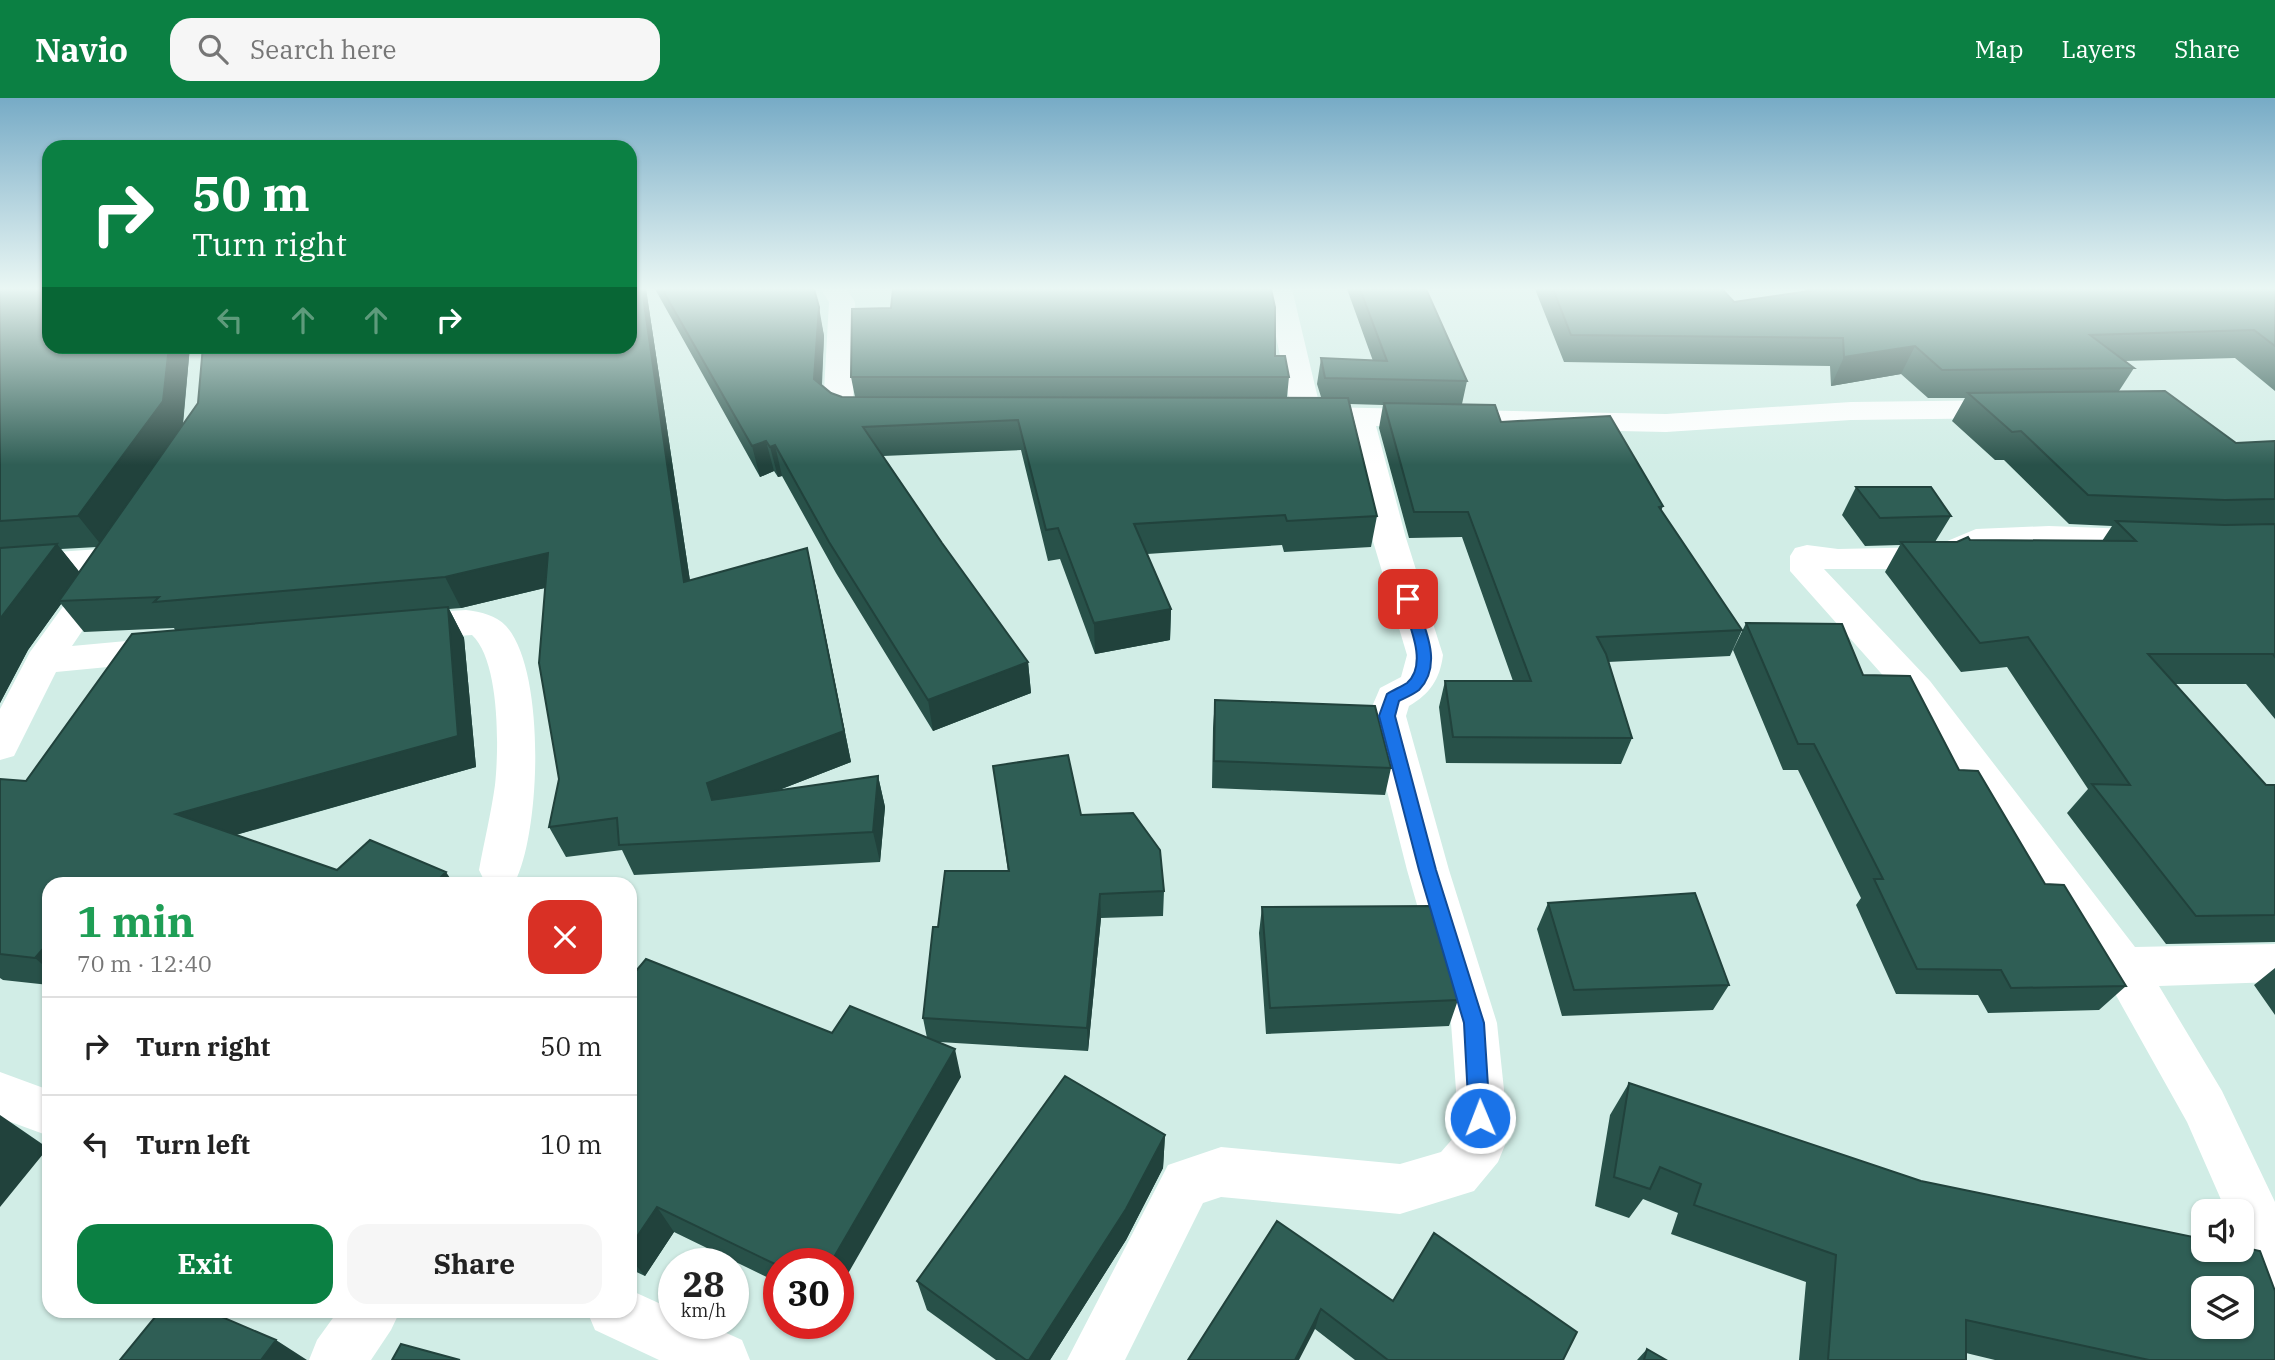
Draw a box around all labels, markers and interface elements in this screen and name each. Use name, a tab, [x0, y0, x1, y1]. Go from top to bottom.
search box	[170, 18, 660, 81]
text: Navio	[35, 28, 128, 71]
icon: search	[194, 30, 232, 68]
text: Search here	[250, 32, 396, 66]
text: Map	[1975, 33, 2023, 65]
text: Layers	[2061, 33, 2136, 65]
text: Share	[2174, 33, 2240, 65]
text: 50 m	[192, 161, 310, 224]
icon: right	[77, 168, 168, 259]
text: Turn right	[192, 223, 347, 265]
icon: left	[211, 301, 249, 339]
icon: ahead	[284, 301, 322, 339]
icon: ahead	[357, 301, 395, 339]
icon: right	[430, 301, 468, 339]
pin	[1378, 569, 1438, 629]
icon: arrive	[1389, 580, 1427, 618]
text: 1 min	[77, 894, 195, 949]
button: close	[528, 900, 602, 974]
text: 70 m · 12:40	[77, 948, 212, 978]
icon: right	[77, 1027, 115, 1065]
text: Turn right	[136, 1029, 270, 1063]
text: 50 m	[540, 1029, 602, 1063]
position arrow	[1443, 1081, 1517, 1155]
icon: left	[77, 1125, 115, 1163]
text: Turn left	[136, 1127, 250, 1161]
text: 10 m	[540, 1127, 602, 1161]
map controls	[2191, 1199, 2254, 1339]
button: sound	[2191, 1199, 2254, 1262]
button: Exit	[77, 1224, 333, 1304]
button: Share	[347, 1224, 602, 1304]
speed limit sign: 30	[763, 1248, 854, 1339]
text: 28	[682, 1261, 725, 1307]
button: layers	[2191, 1276, 2254, 1339]
text: km/h	[681, 1299, 726, 1322]

